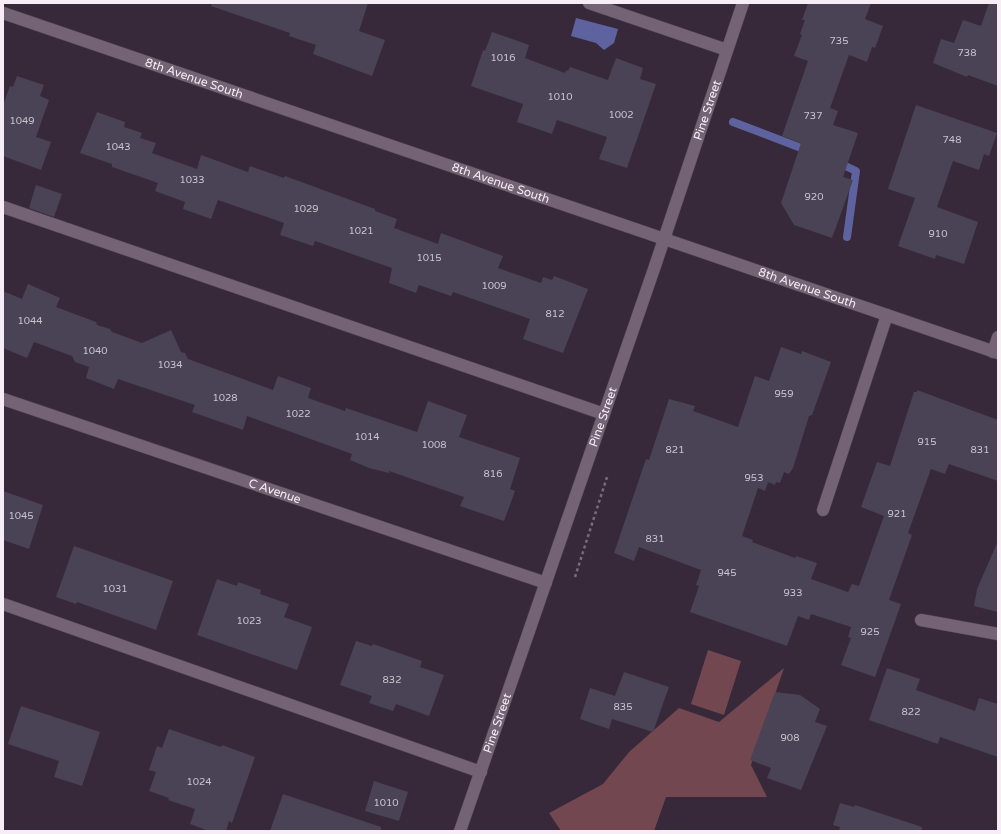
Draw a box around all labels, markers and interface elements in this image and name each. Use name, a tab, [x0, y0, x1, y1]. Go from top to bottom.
house number: 735	[830, 35, 848, 47]
house number: 738	[958, 47, 976, 59]
house number: 1016	[490, 52, 516, 64]
street label: 8th Avenue South	[143, 55, 245, 102]
street label: Pine Street	[691, 78, 724, 142]
house number: 1010	[547, 91, 573, 103]
house number: 1002	[608, 109, 634, 121]
house number: 737	[804, 110, 822, 122]
house number: 1049	[9, 115, 35, 127]
house number: 748	[943, 134, 961, 146]
house number: 1043	[105, 141, 131, 153]
street label: 8th Avenue South	[450, 160, 552, 206]
house number: 1033	[179, 174, 205, 186]
house number: 920	[805, 191, 823, 203]
house number: 1029	[293, 203, 319, 215]
house number: 1021	[348, 225, 374, 237]
house number: 910	[929, 228, 947, 240]
house number: 1015	[416, 252, 442, 264]
street label: 8th Avenue South	[757, 265, 858, 311]
house number: 1009	[481, 280, 507, 292]
house number: 812	[546, 308, 564, 320]
house number: 1044	[17, 315, 43, 327]
house number: 1040	[82, 345, 108, 357]
house number: 1034	[157, 359, 183, 371]
street label: Pine Street	[586, 385, 620, 449]
house number: 959	[775, 388, 793, 400]
house number: 1028	[212, 392, 238, 404]
house number: 1022	[285, 408, 311, 420]
house number: 1014	[354, 431, 380, 443]
house number: 915	[918, 436, 936, 448]
house number: 1008	[421, 439, 447, 451]
house number: 821	[666, 444, 684, 456]
house number: 831	[971, 444, 989, 456]
house number: 816	[484, 468, 502, 480]
house number: 953	[745, 472, 763, 484]
street label: C Avenue	[247, 476, 303, 507]
house number: 921	[888, 508, 906, 520]
house number: 1045	[8, 510, 34, 522]
house number: 831	[646, 533, 664, 545]
house number: 945	[718, 567, 736, 579]
house number: 1031	[102, 583, 128, 595]
house number: 933	[784, 587, 802, 599]
house number: 1023	[236, 615, 262, 627]
house number: 925	[861, 626, 879, 638]
house number: 832	[383, 674, 401, 686]
street label: Pine Street	[480, 691, 514, 755]
house number: 835	[614, 701, 632, 713]
house number: 822	[902, 706, 920, 718]
house number: 908	[781, 732, 799, 744]
house number: 1024	[186, 776, 212, 788]
house number: 1010	[373, 797, 399, 809]

